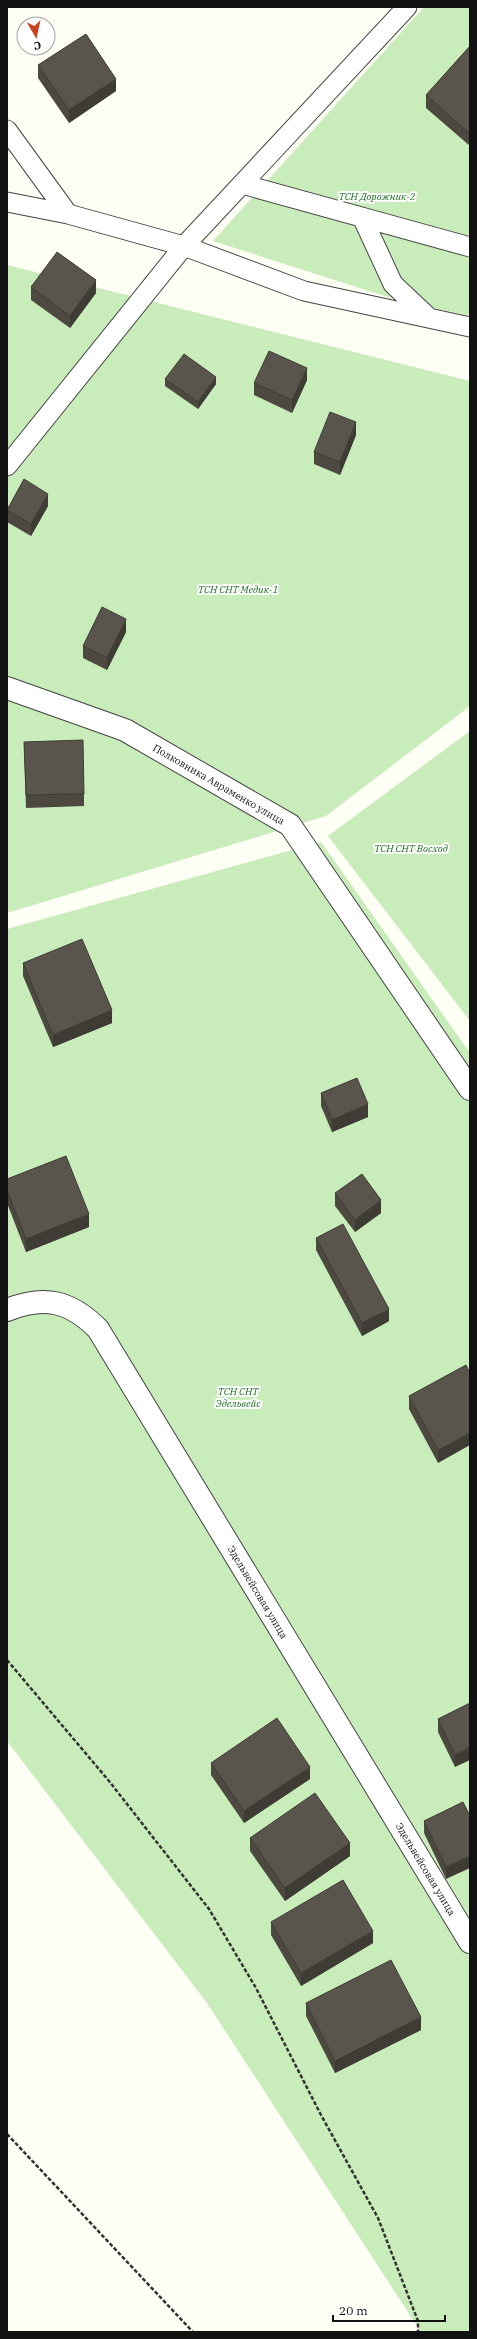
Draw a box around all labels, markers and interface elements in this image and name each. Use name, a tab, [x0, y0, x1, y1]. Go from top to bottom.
north arrow	[16, 16, 56, 56]
text: С	[33, 38, 42, 53]
park label: ТСН Дорожник-2	[339, 190, 416, 203]
park label: ТСН СНТ Медик-1	[198, 583, 278, 596]
street label: Полковника Авраменко улица	[150, 741, 287, 828]
park label: ТСН СНТ Восход	[374, 842, 448, 855]
park label: ТСН СНТ Эдельвейс	[216, 1385, 261, 1410]
street label: Эдельвейсовая улица	[225, 1543, 291, 1642]
street label: Эдельвейсовая улица	[393, 1820, 459, 1919]
scale bar	[333, 2297, 445, 2323]
text: 20 m	[339, 2303, 368, 2318]

